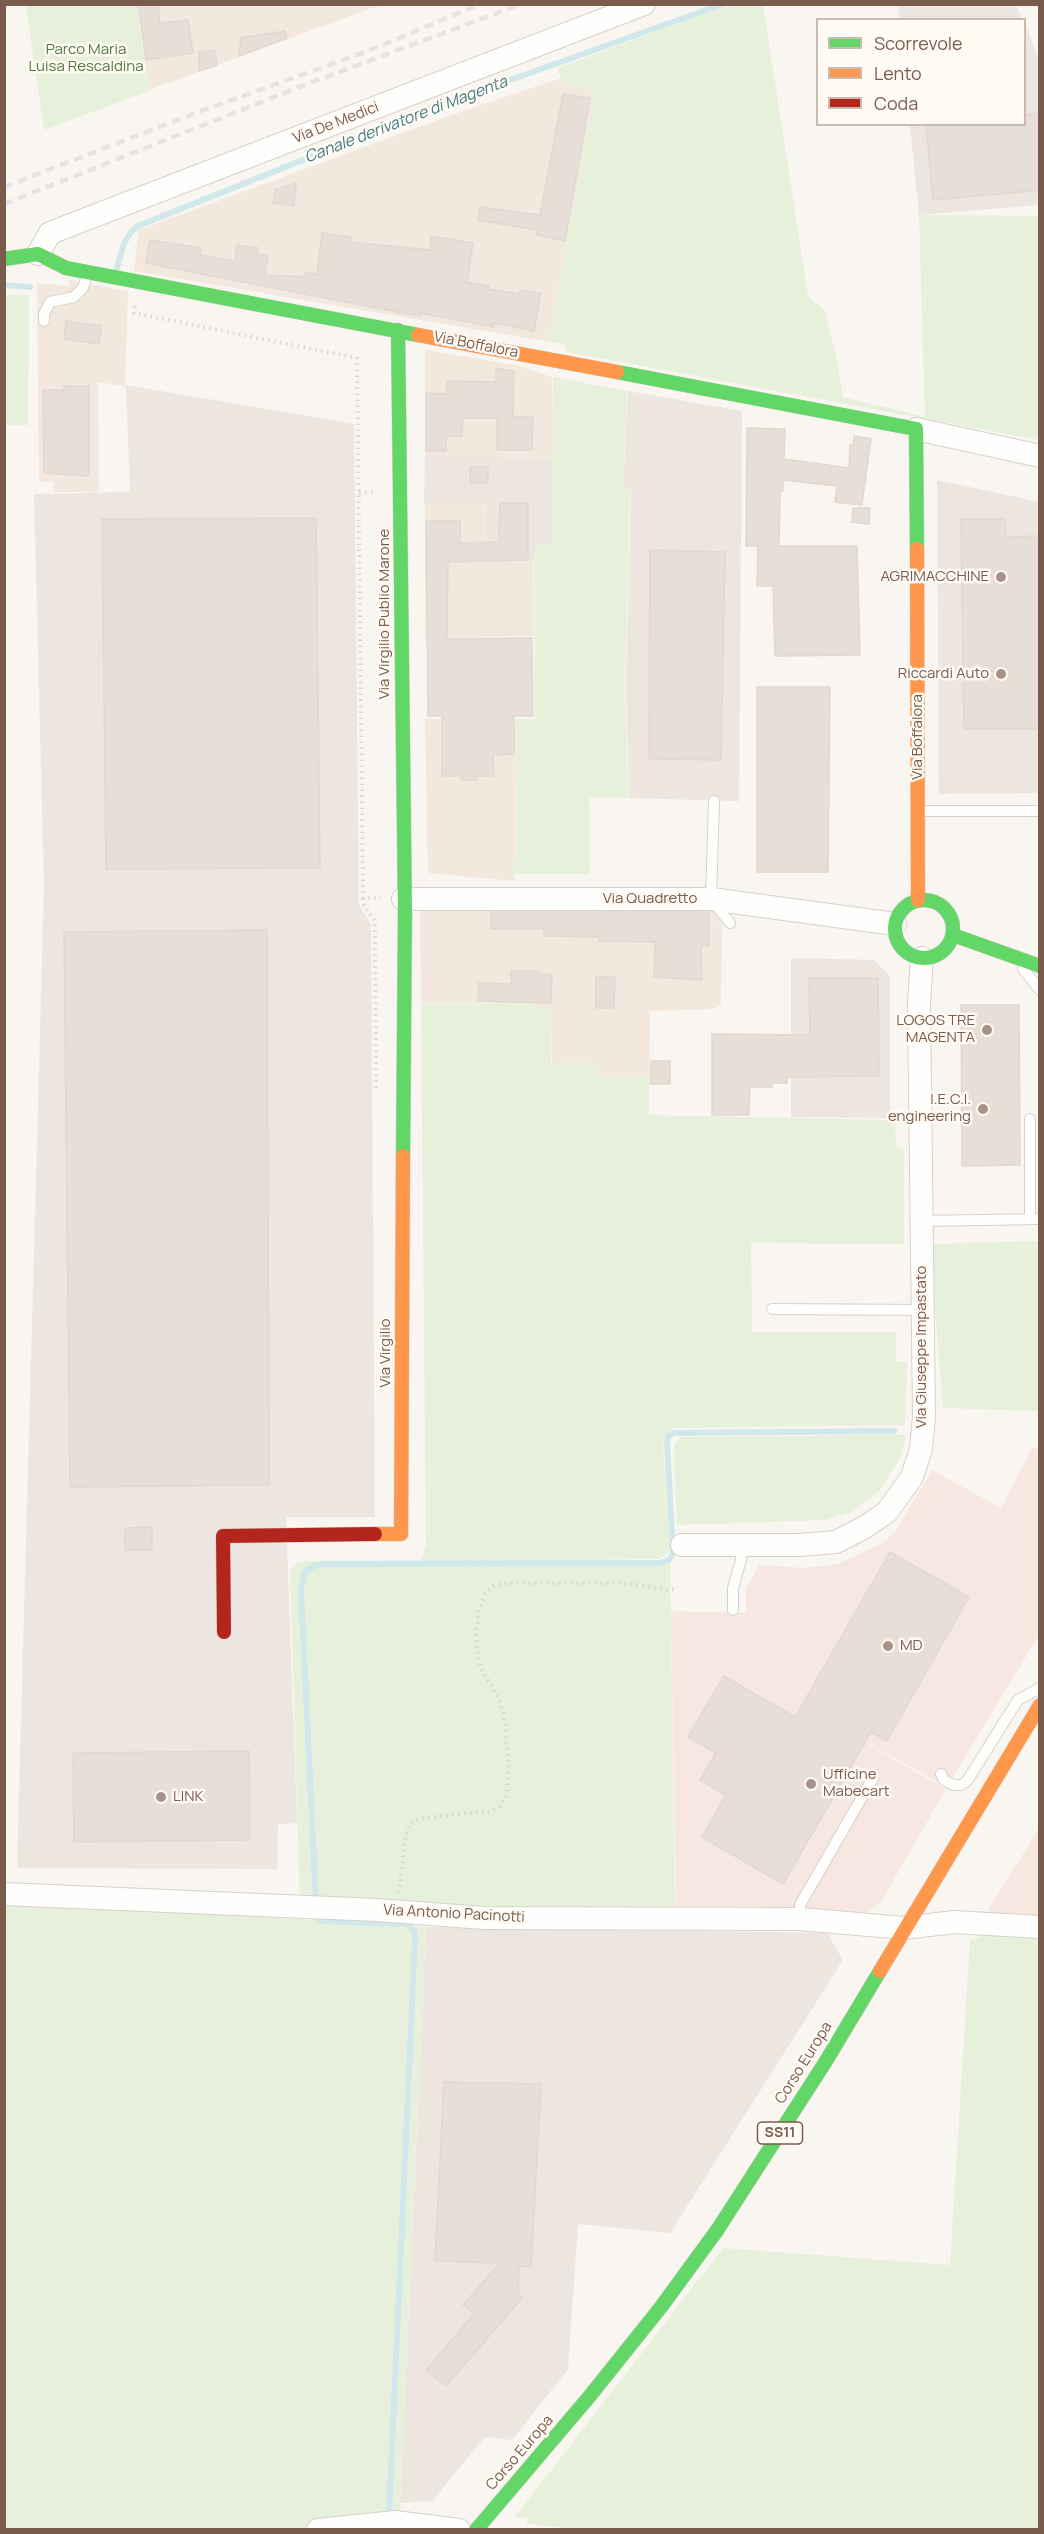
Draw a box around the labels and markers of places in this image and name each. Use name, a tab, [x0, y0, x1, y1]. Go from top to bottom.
place label: AGRIMACCHINE	[880, 568, 989, 586]
marker: AGRIMACCHINE	[994, 570, 1008, 584]
place label: Riccardi Auto	[898, 665, 989, 683]
marker: Riccardi Auto	[994, 667, 1008, 681]
place label: LOGOS TRE MAGENTA	[896, 1012, 975, 1047]
marker: LOGOS TRE MAGENTA	[980, 1023, 994, 1037]
place label: I.E.C.I. engineering	[888, 1091, 971, 1126]
marker: I.E.C.I. engineering	[976, 1102, 990, 1116]
place label: MD	[900, 1637, 923, 1655]
marker: MD	[881, 1639, 895, 1653]
place label: Ufficine Mabecart	[823, 1766, 890, 1801]
marker: Ufficine Mabecart	[804, 1777, 818, 1791]
place label: LINK	[173, 1788, 203, 1806]
marker: LINK	[154, 1790, 168, 1804]

